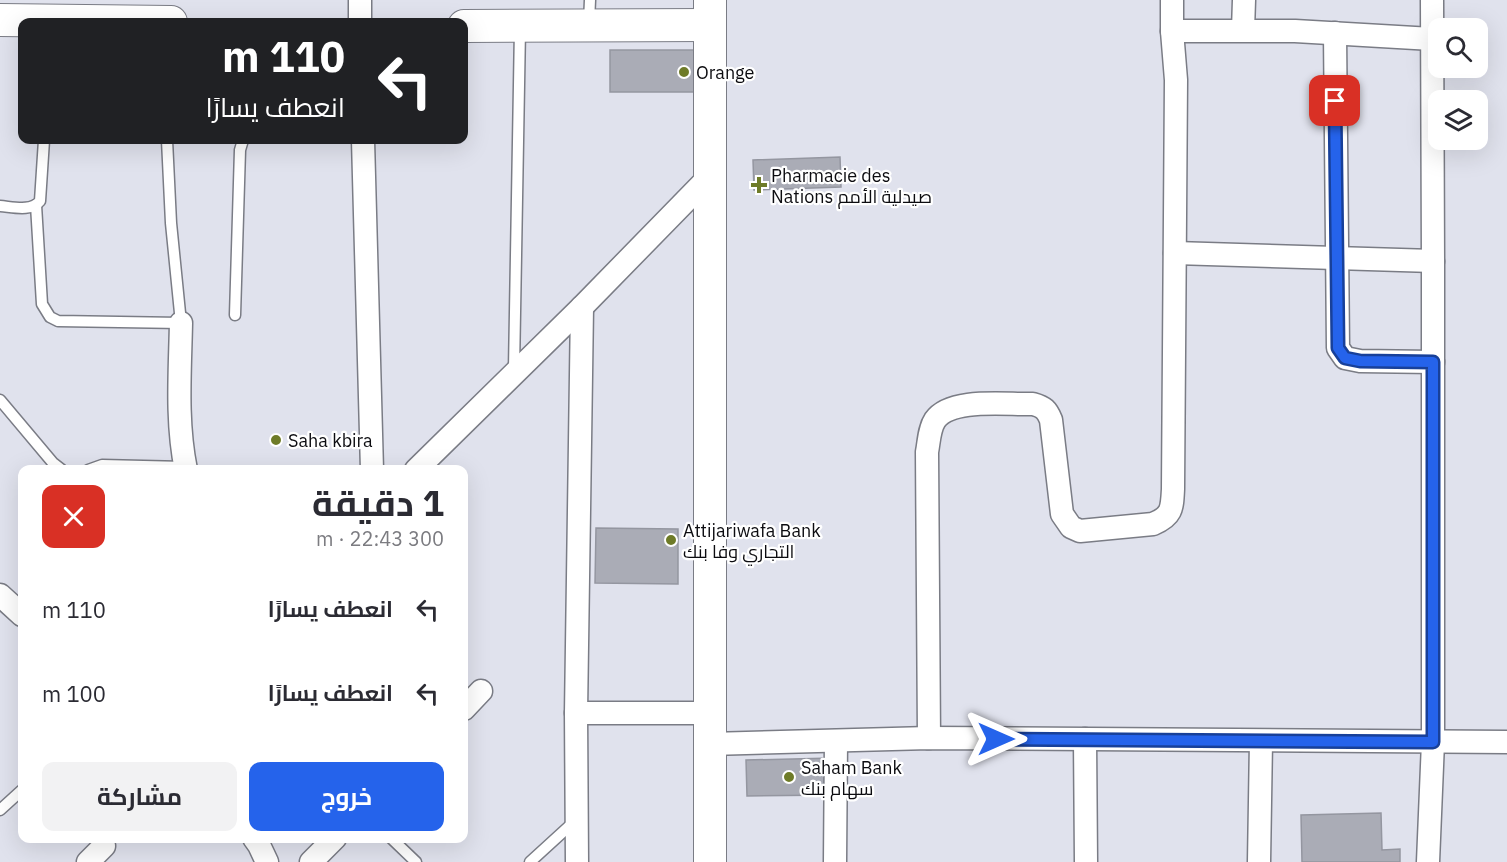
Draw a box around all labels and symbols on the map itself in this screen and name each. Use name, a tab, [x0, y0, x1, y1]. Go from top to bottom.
place label: Orange	[696, 61, 755, 84]
marker: Orange	[677, 65, 691, 79]
pin	[1309, 75, 1360, 126]
place label: Pharmacie des Nations صيدلية الأمم	[771, 164, 932, 209]
marker: Pharmacie des Nations صيدلية الأمم	[752, 178, 766, 192]
place label: Saha kbira	[288, 429, 373, 452]
marker: Saha kbira	[269, 433, 283, 447]
place label: Attijariwafa Bank التجاري وفا بنك	[683, 519, 821, 566]
marker: Attijariwafa Bank التجاري وفا بنك	[664, 533, 678, 547]
position arrow	[964, 707, 1028, 771]
place label: Saham Bank سهام بنك	[801, 756, 902, 801]
marker: Saham Bank سهام بنك	[782, 770, 796, 784]

